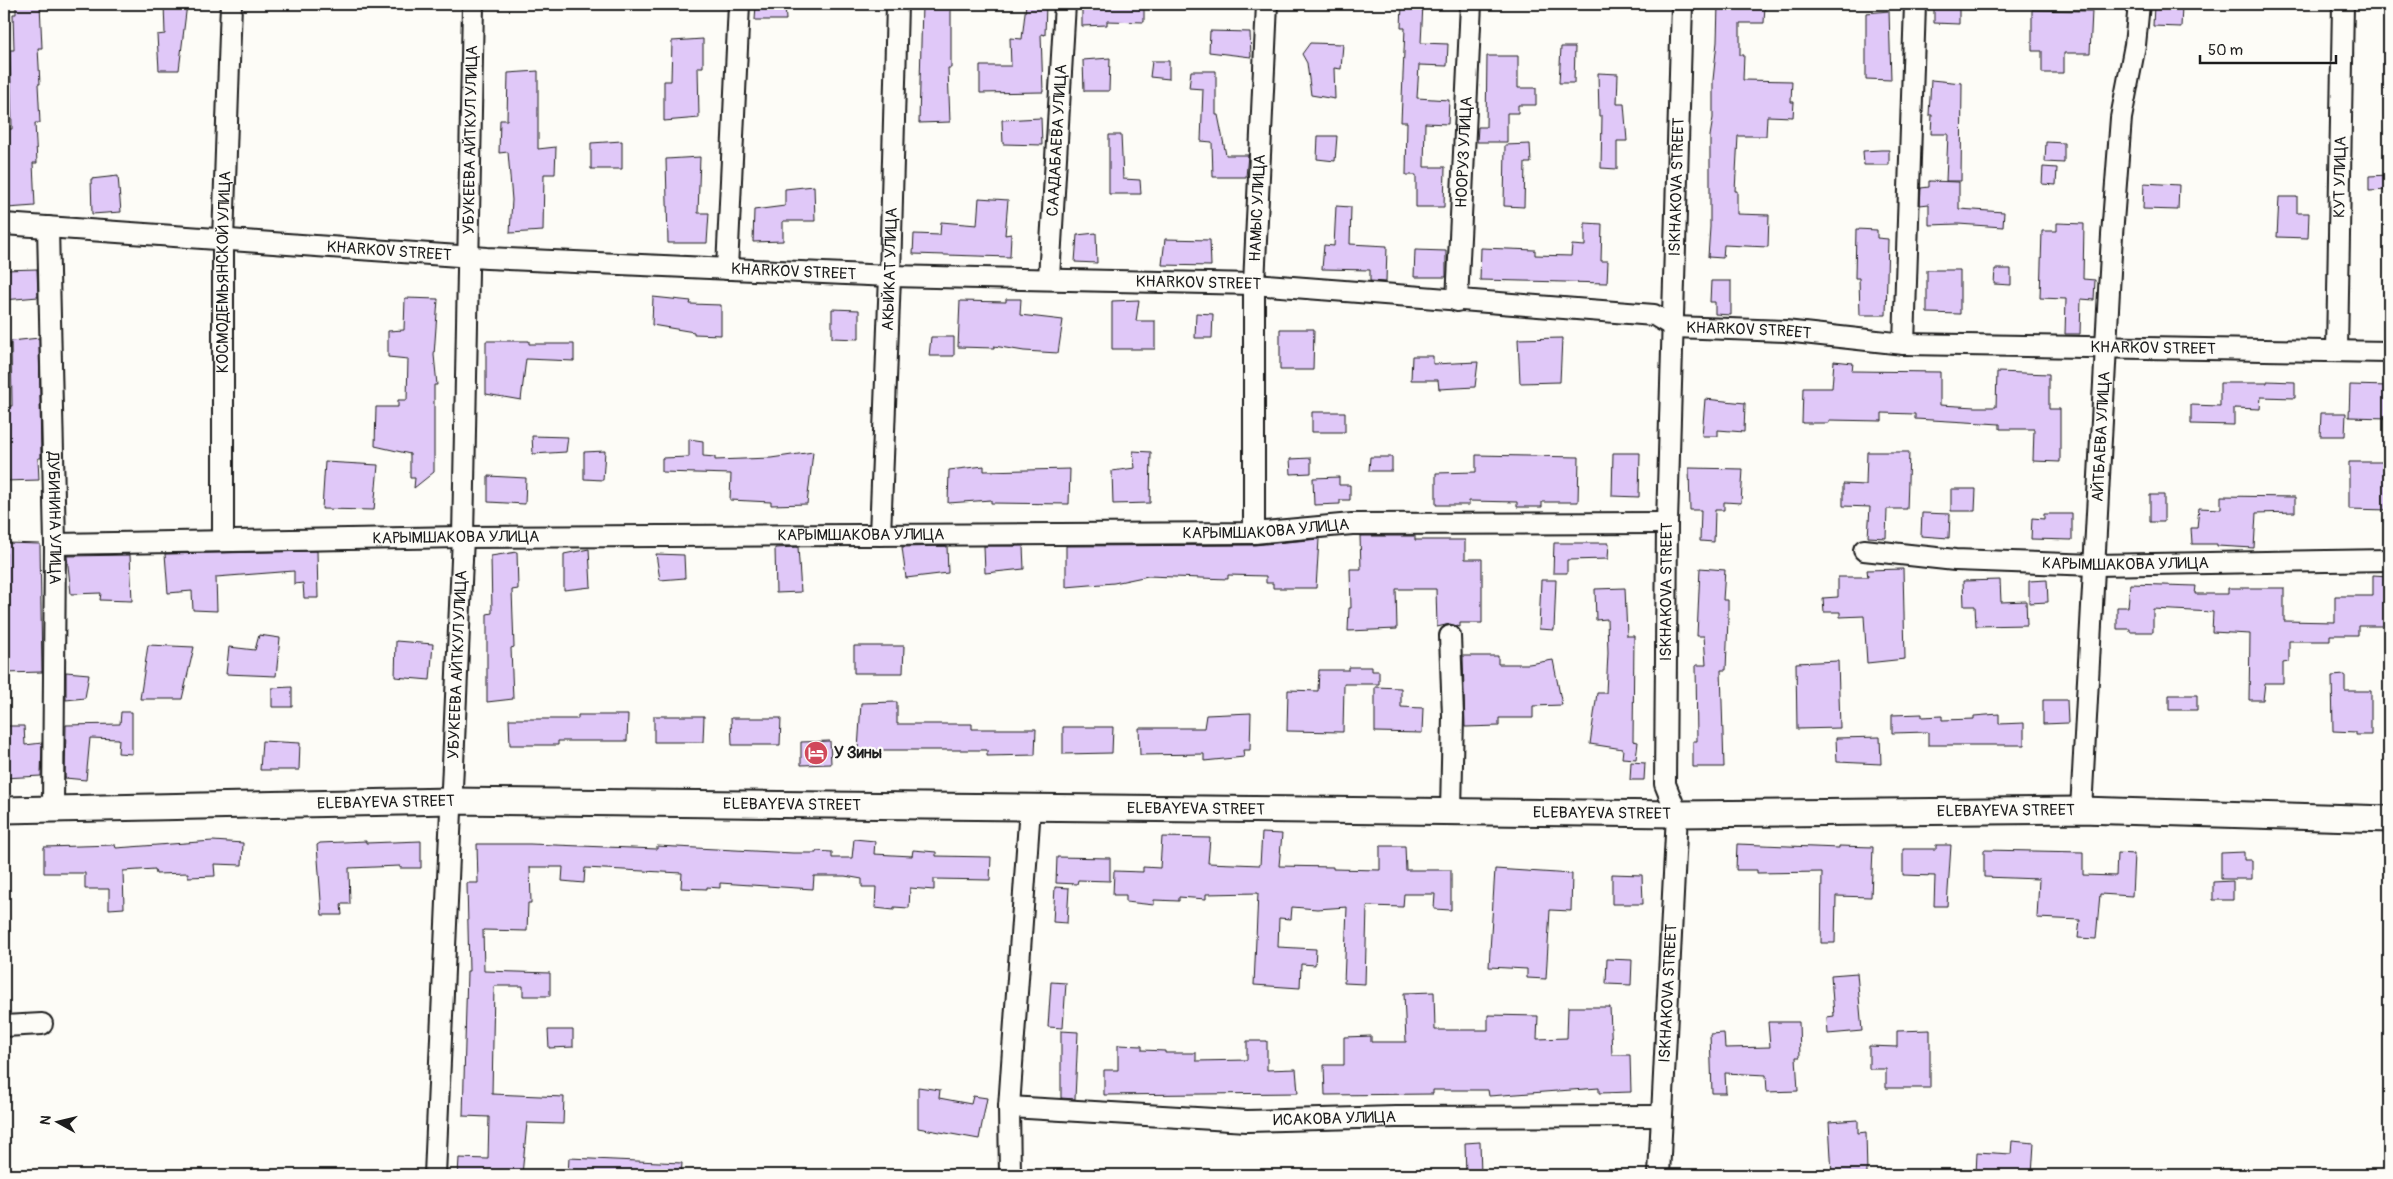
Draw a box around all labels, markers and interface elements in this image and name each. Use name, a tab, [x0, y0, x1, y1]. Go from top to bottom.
scale bar	[2200, 32, 2337, 64]
text: 50 m	[2208, 41, 2243, 60]
street label: УБУКЕЕВА АЙТКУЛ УЛИЦА	[459, 45, 482, 234]
street label: СААДАБАЕВА УЛИЦА	[1043, 64, 1071, 217]
street label: НООРУЗ УЛИЦА	[1451, 96, 1477, 208]
street label: ISKHAKOVA STREET	[1665, 117, 1689, 257]
street label: КУТ УЛИЦА	[2329, 136, 2351, 218]
street label: НАМЫС УЛИЦА	[1245, 154, 1270, 262]
street label: КОСМОДЕМЬЯНСКОЙ УЛИЦА	[213, 171, 235, 373]
street label: АКЫЙКАТ УЛИЦА	[878, 207, 902, 331]
street label: KHARKOV STREET	[326, 237, 452, 265]
street label: KHARKOV STREET	[730, 259, 857, 284]
street label: KHARKOV STREET	[1135, 271, 1262, 295]
street label: KHARKOV STREET	[1686, 317, 1812, 344]
street label: KHARKOV STREET	[2090, 337, 2216, 359]
street label: АЙТБАЕВА УЛИЦА	[2088, 371, 2115, 502]
street label: ДУБИНИНА УЛИЦА	[43, 450, 65, 584]
street label: КАРЫМШАКОВА УЛИЦА	[1182, 514, 1350, 543]
street label: ISKHAKOVA STREET	[1656, 522, 1677, 661]
street label: КАРЫМШАКОВА УЛИЦА	[777, 525, 944, 545]
street label: КАРЫМШАКОВА УЛИЦА	[372, 527, 539, 549]
street label: КАРЫМШАКОВА УЛИЦА	[2042, 553, 2209, 575]
street label: УБУКЕЕВА АЙТКУЛ УЛИЦА	[443, 570, 472, 759]
hotel icon: У Зины	[803, 740, 829, 766]
place label: У Зины	[834, 743, 882, 763]
street label: ELEBAYEVA STREET	[317, 791, 455, 814]
street label: ELEBAYEVA STREET	[723, 794, 861, 815]
street label: ELEBAYEVA STREET	[1127, 798, 1265, 820]
street label: ELEBAYEVA STREET	[1937, 800, 2075, 821]
street label: ELEBAYEVA STREET	[1533, 802, 1671, 824]
street label: ISKHAKOVA STREET	[1655, 923, 1682, 1063]
north arrow	[32, 1096, 82, 1146]
street label: ИСАКОВА УЛИЦА	[1273, 1107, 1396, 1130]
text: N	[37, 1114, 55, 1126]

